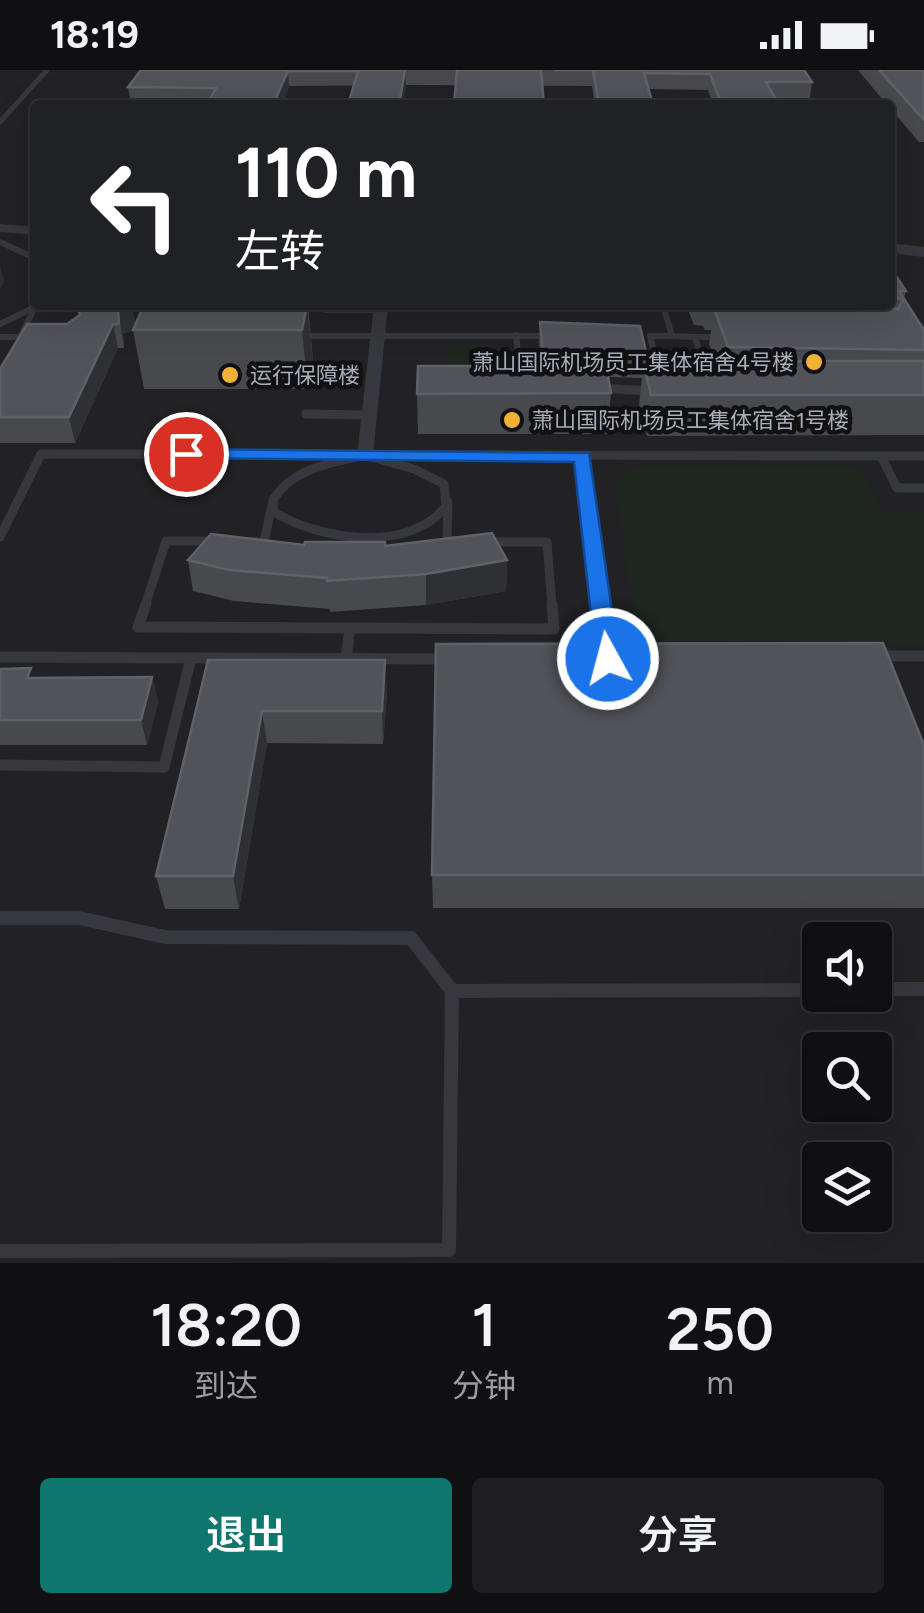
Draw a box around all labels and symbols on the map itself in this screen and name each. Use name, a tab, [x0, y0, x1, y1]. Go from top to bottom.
place label: 萧山国际机场员工集体宿舍4号楼	[472, 349, 794, 376]
marker: 萧山国际机场员工集体宿舍4号楼	[803, 351, 825, 373]
place label: 运行保障楼	[250, 362, 360, 389]
marker: 运行保障楼	[219, 364, 241, 386]
place label: 萧山国际机场员工集体宿舍1号楼	[532, 407, 849, 434]
marker: 萧山国际机场员工集体宿舍1号楼	[501, 409, 523, 431]
pin	[144, 412, 229, 497]
position arrow	[556, 607, 660, 711]

